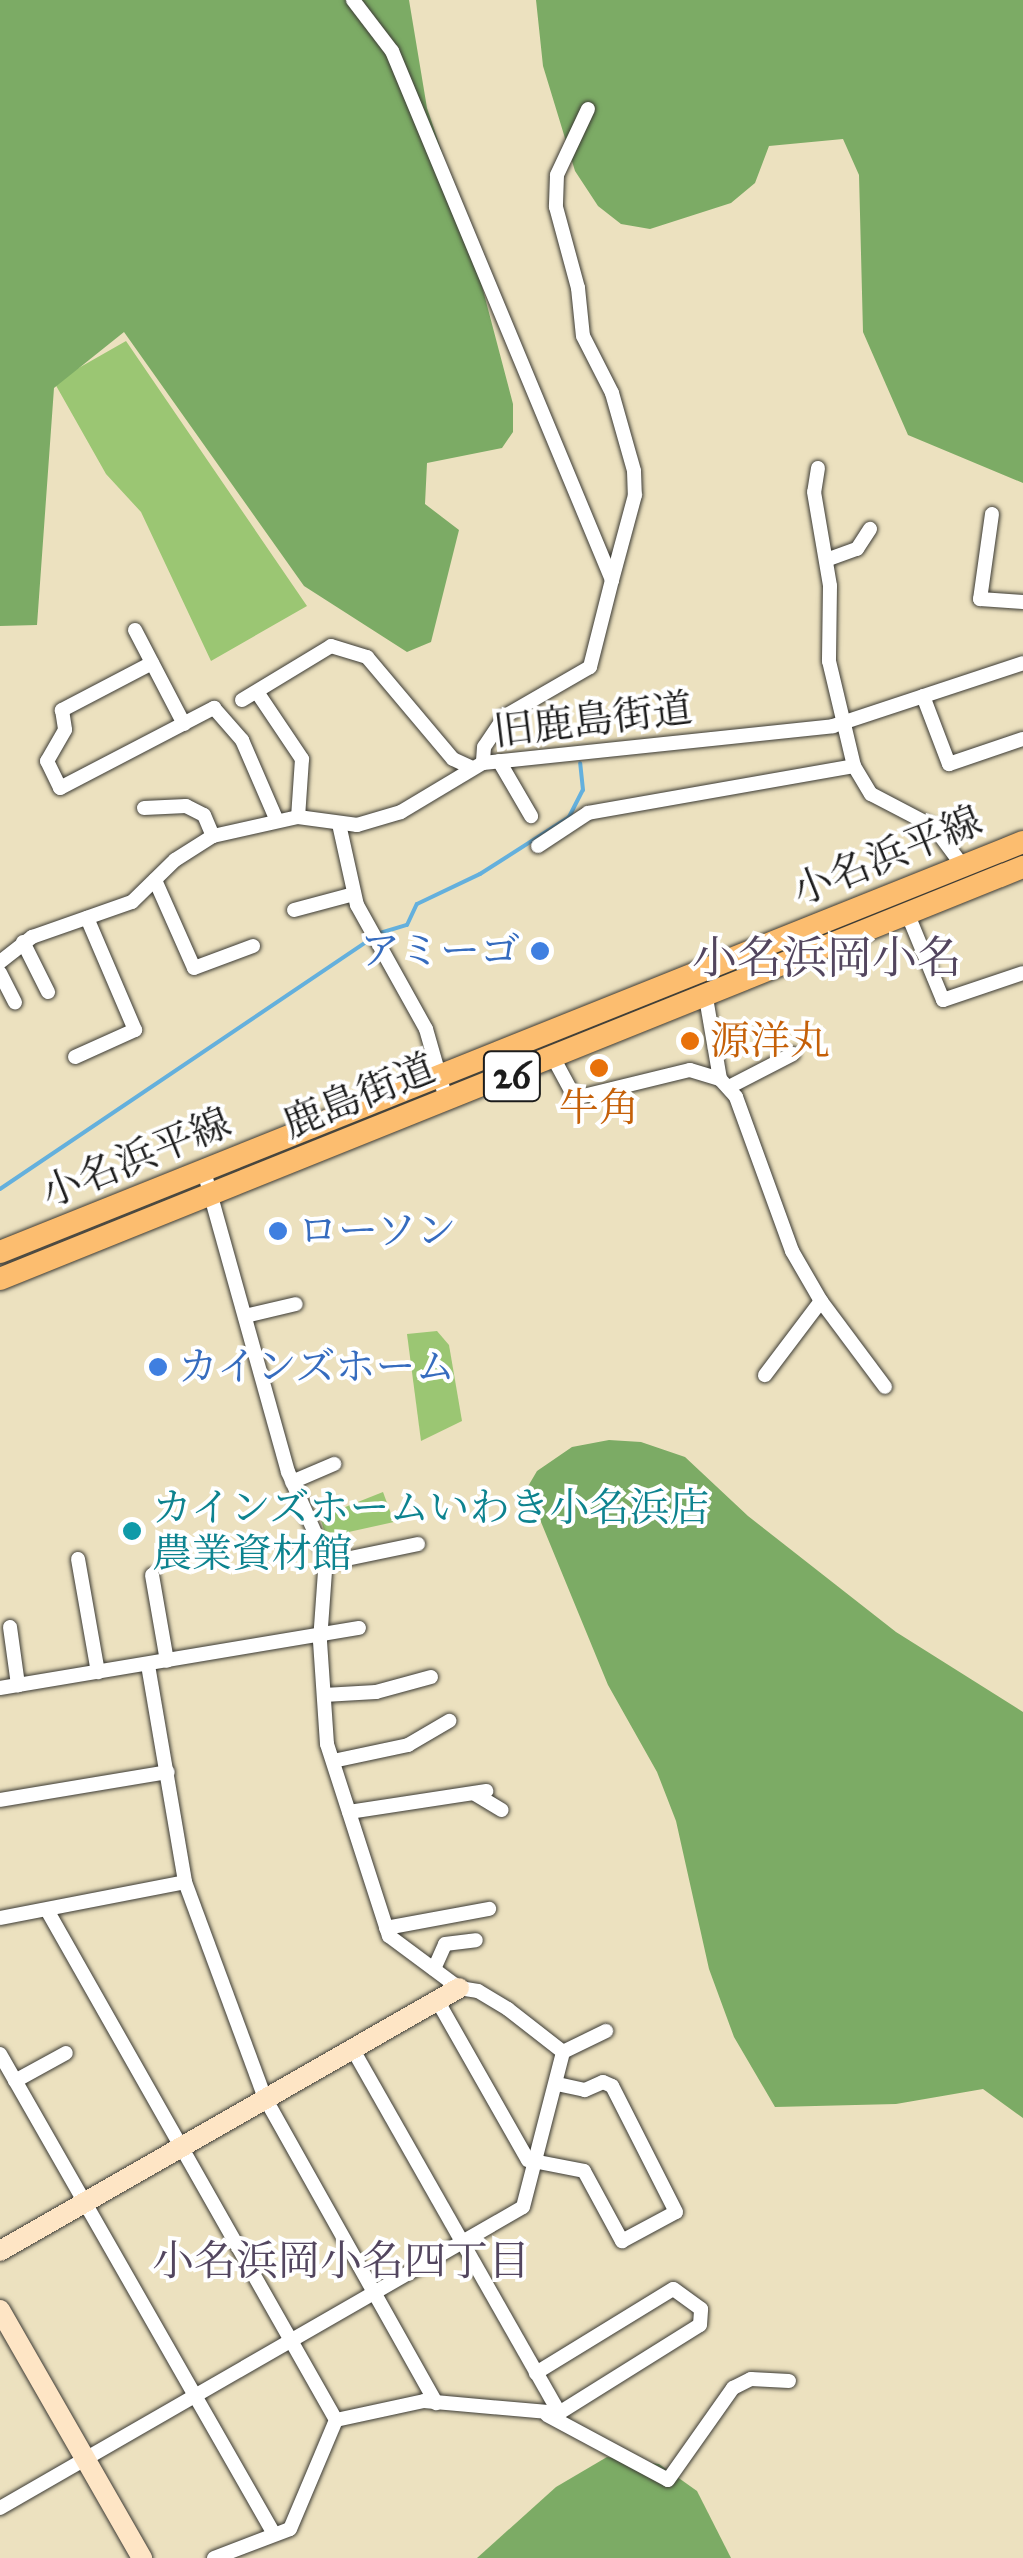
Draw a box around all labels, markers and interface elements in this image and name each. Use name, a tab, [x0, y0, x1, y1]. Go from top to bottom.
street label: 旧鹿島街道	[491, 684, 695, 756]
street label: 小名浜平線	[785, 796, 989, 916]
place label: アミーゴ	[360, 927, 520, 975]
district label: 小名浜岡小名	[692, 931, 962, 985]
marker: アミーゴ	[529, 940, 551, 962]
place label: 源洋丸	[710, 1017, 830, 1065]
marker: 源洋丸	[679, 1030, 701, 1052]
road number: 26	[482, 1043, 542, 1109]
street label: 鹿島街道	[276, 1044, 442, 1148]
marker: 牛角	[588, 1057, 610, 1079]
place label: 牛角	[559, 1084, 639, 1132]
street label: 小名浜平線	[34, 1098, 238, 1218]
place label: ローソン	[298, 1207, 458, 1255]
marker: ローソン	[267, 1220, 289, 1242]
place label: カインズホーム	[178, 1343, 458, 1391]
marker: カインズホーム	[147, 1356, 169, 1378]
place label: カインズホームいわき小名浜店 農業資材館	[152, 1484, 712, 1578]
marker: カインズホームいわき小名浜店 農業資材館	[121, 1520, 143, 1542]
district label: 小名浜岡小名四丁目	[152, 2236, 530, 2286]

